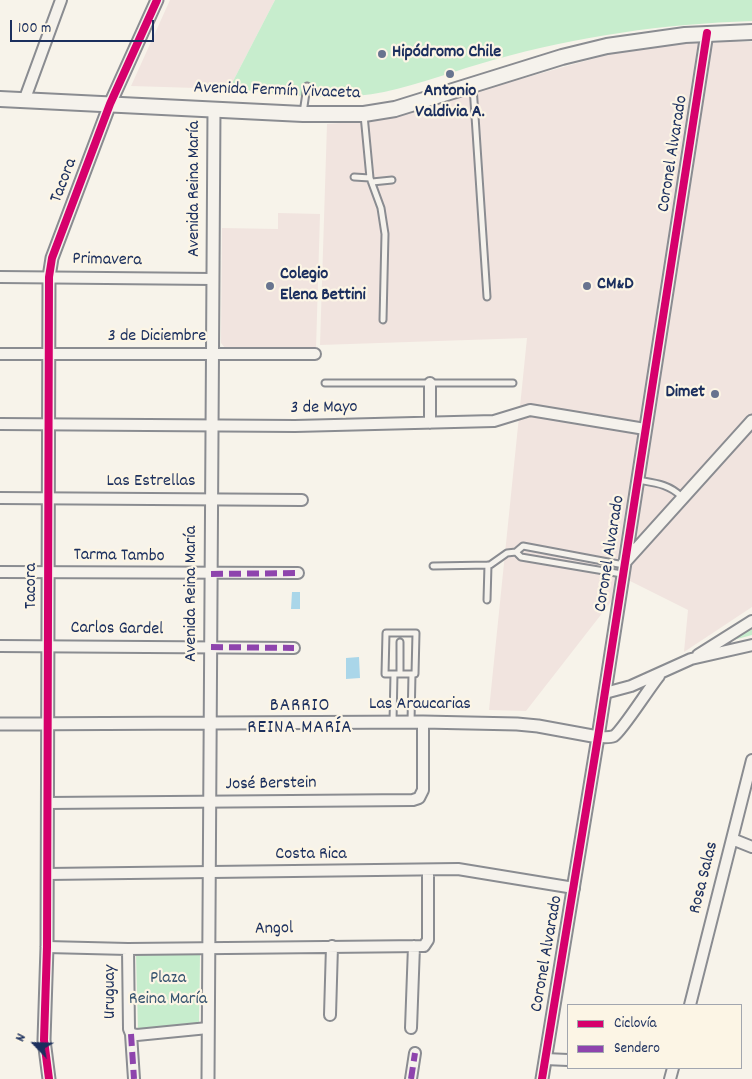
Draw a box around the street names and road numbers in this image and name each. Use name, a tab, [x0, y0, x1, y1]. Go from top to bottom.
street label: Avenida Fermín Vivaceta	[193, 78, 361, 106]
street label: Coronel Alvarado	[654, 94, 694, 214]
street label: Avenida Reina María	[185, 121, 207, 257]
street label: Tacora	[47, 156, 83, 206]
street label: Primavera	[72, 250, 142, 272]
street label: 3 de Diciembre	[108, 327, 206, 349]
street label: 3 de Mayo	[290, 398, 358, 420]
street label: Las Estrellas	[106, 472, 196, 494]
street label: Coronel Alvarado	[591, 494, 631, 614]
street label: Avenida Reina María	[182, 526, 204, 662]
street label: Tarma Tambo	[73, 545, 165, 569]
street label: Tacora	[22, 563, 44, 609]
street label: Carlos Gardel	[70, 618, 164, 642]
street label: Las Araucarias	[369, 695, 471, 717]
street label: José Berstein	[225, 773, 317, 797]
street label: Rosa Salas	[686, 840, 724, 916]
street label: Costa Rica	[275, 845, 347, 867]
street label: Coronel Alvarado	[527, 894, 569, 1014]
street label: Angol	[255, 919, 293, 941]
street label: Uruguay	[101, 965, 123, 1019]

